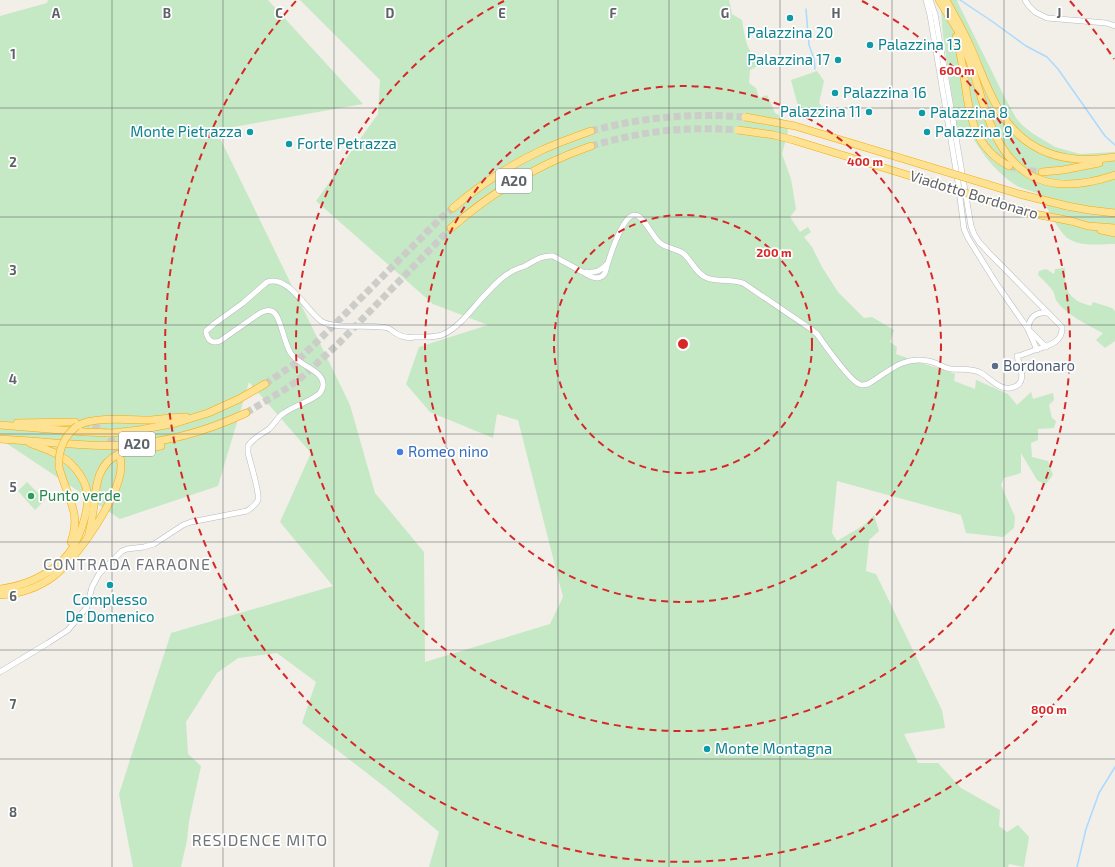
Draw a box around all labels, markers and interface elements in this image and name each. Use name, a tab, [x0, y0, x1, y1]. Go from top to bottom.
text: A	[52, 5, 61, 21]
text: B	[163, 5, 171, 21]
text: C	[275, 5, 283, 21]
text: D	[386, 5, 395, 21]
text: E	[498, 5, 506, 21]
text: F	[609, 5, 617, 21]
text: G	[721, 5, 729, 21]
text: H	[832, 5, 841, 21]
text: I	[946, 5, 950, 21]
text: J	[1057, 5, 1061, 21]
marker: Palazzina 20	[785, 13, 795, 23]
place label: Palazzina 20	[747, 23, 833, 41]
place label: Palazzina 13	[878, 35, 961, 53]
marker: Palazzina 13	[865, 40, 875, 50]
text: 1	[10, 46, 16, 62]
place label: Palazzina 17	[747, 50, 830, 68]
marker: Palazzina 17	[833, 55, 843, 65]
text: 600 m	[939, 63, 975, 77]
place label: Palazzina 16	[843, 83, 927, 101]
marker: Palazzina 16	[830, 88, 840, 98]
place label: Palazzina 11	[780, 102, 861, 120]
place label: Palazzina 8	[930, 103, 1008, 121]
marker: Palazzina 11	[864, 107, 874, 117]
marker: Palazzina 8	[917, 108, 927, 118]
place label: Monte Pietrazza	[130, 122, 242, 140]
place label: Palazzina 9	[935, 122, 1013, 140]
marker: Monte Pietrazza	[245, 127, 255, 137]
marker: Palazzina 9	[922, 127, 932, 137]
place label: Forte Petrazza	[297, 134, 397, 152]
marker: Forte Petrazza	[284, 139, 294, 149]
text: 2	[9, 154, 17, 170]
text: 400 m	[847, 154, 883, 168]
street label: Viadotto Bordonaro	[908, 166, 1041, 222]
road number: A20	[496, 169, 532, 193]
text: 200 m	[756, 245, 792, 259]
text: 3	[9, 262, 17, 278]
centre of rings	[676, 337, 690, 351]
place label: Bordonaro	[1003, 356, 1075, 374]
marker: Bordonaro	[990, 361, 1000, 371]
text: 4	[9, 371, 17, 387]
road number: A20	[119, 432, 155, 456]
place label: Romeo nino	[408, 442, 488, 460]
marker: Romeo nino	[395, 447, 405, 457]
text: 5	[9, 479, 17, 495]
place label: Punto verde	[39, 486, 121, 504]
marker: Punto verde	[26, 491, 36, 501]
district label: CONTRADA FARAONE	[43, 554, 211, 573]
marker: Complesso De Domenico	[105, 580, 115, 590]
text: 6	[9, 588, 17, 604]
place label: Complesso De Domenico	[65, 590, 155, 625]
text: 7	[10, 696, 17, 712]
text: 800 m	[1031, 702, 1067, 716]
place label: Monte Montagna	[715, 739, 832, 757]
marker: Monte Montagna	[702, 744, 712, 754]
text: 8	[9, 804, 17, 820]
district label: RESIDENCE MITO	[192, 830, 328, 849]

